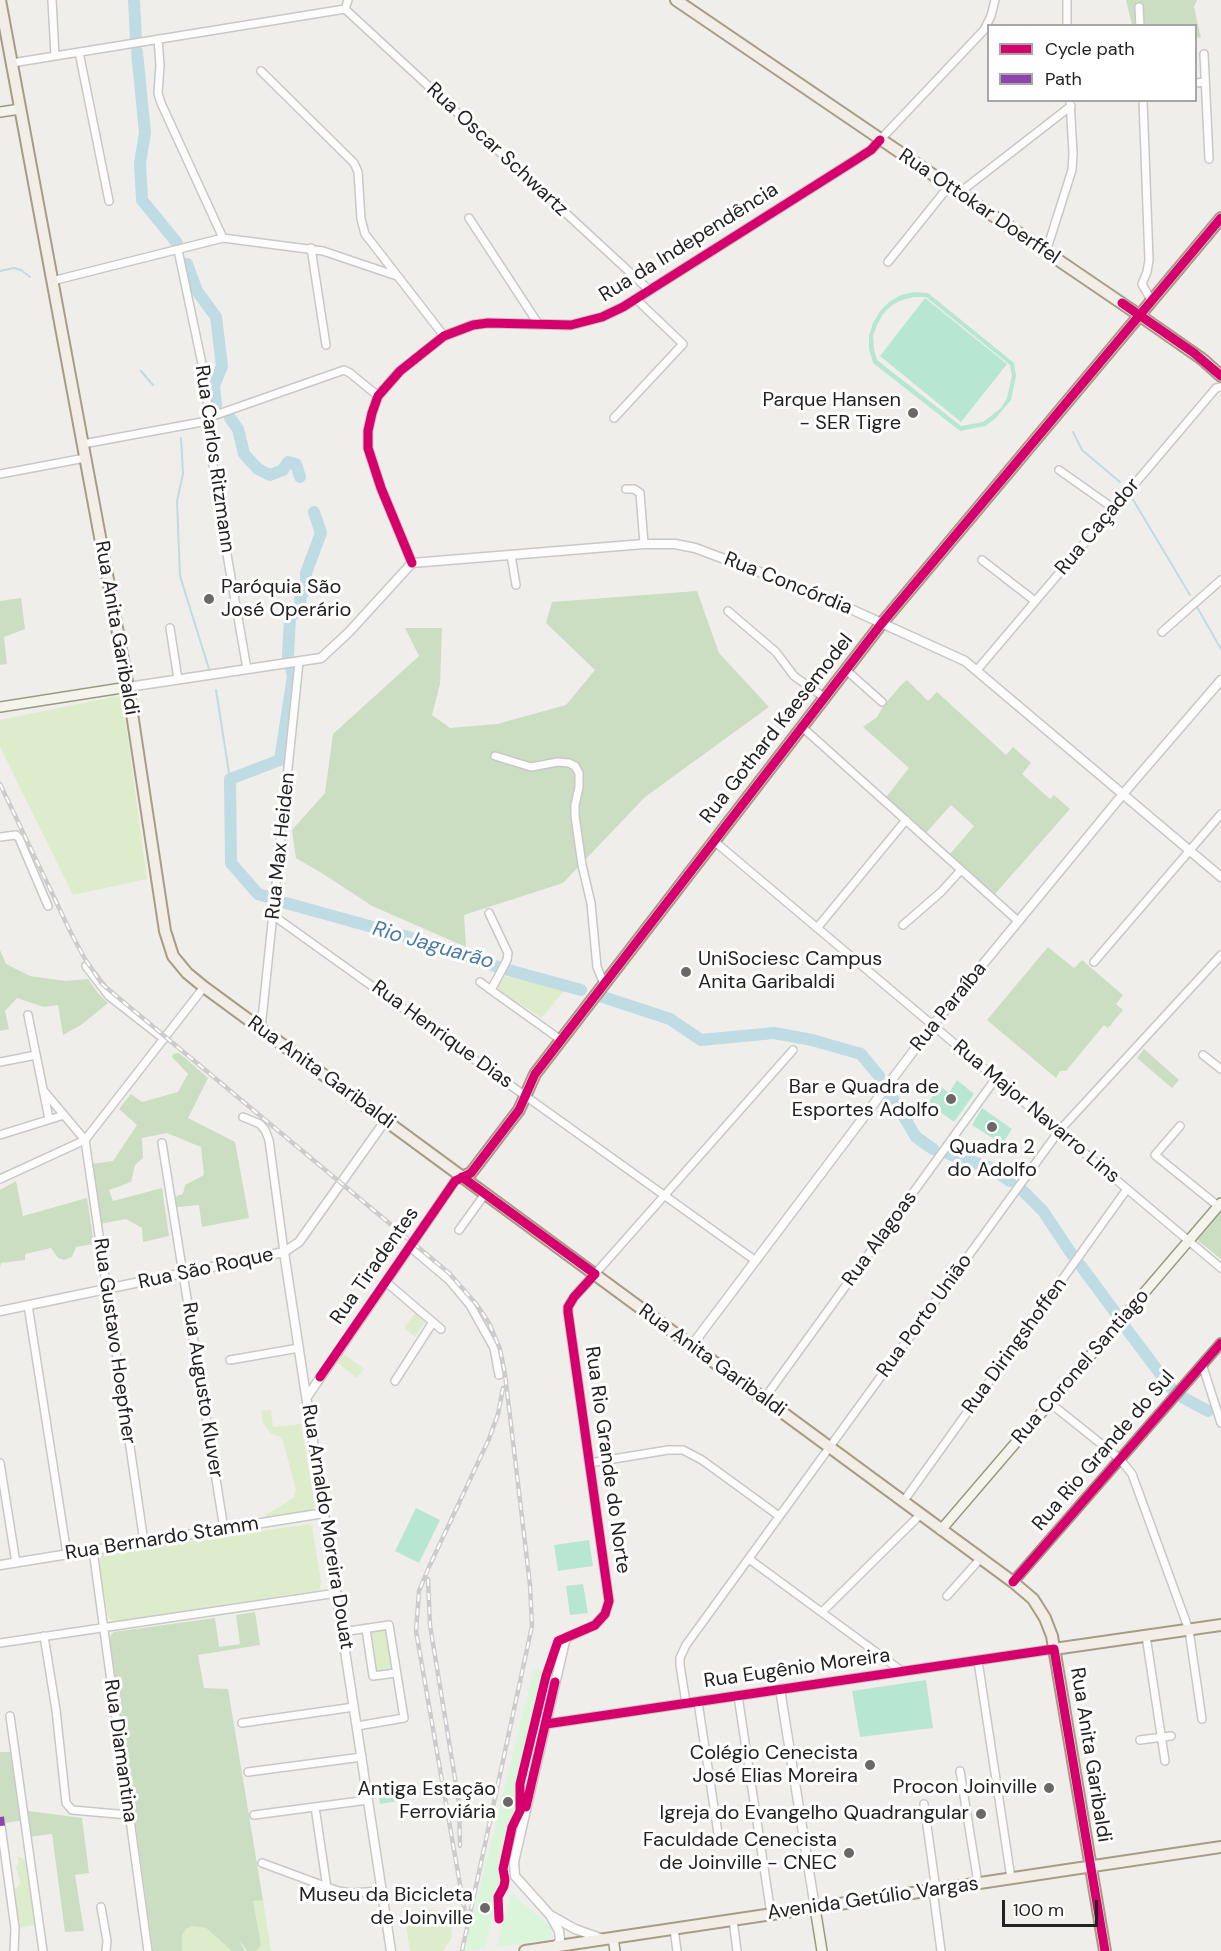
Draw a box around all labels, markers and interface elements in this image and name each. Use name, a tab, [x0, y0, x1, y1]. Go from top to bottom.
legend	[987, 24, 1197, 102]
text: Cycle path	[1045, 37, 1135, 61]
text: Path	[1045, 67, 1082, 91]
street label: Rua Oscar Schwartz	[421, 78, 573, 222]
street label: Rua Ottokar Doerffel	[894, 144, 1064, 270]
street label: Rua da Independência	[595, 178, 783, 308]
street label: Rua Carlos Ritzmann	[189, 364, 239, 554]
place label: Parque Hansen - SER Tigre	[762, 389, 901, 436]
marker: Parque Hansen - SER Tigre	[906, 406, 920, 420]
street label: Rua Caçador	[1051, 474, 1145, 580]
street label: Rua Anita Garibaldi	[89, 539, 143, 717]
street label: Rua Concórdia	[721, 547, 855, 621]
place label: Paróquia São José Operário	[221, 576, 351, 623]
marker: Paróquia São José Operário	[202, 592, 216, 606]
street label: Rua Gothard Kaesemodel	[695, 629, 859, 829]
street label: Rua Max Heiden	[261, 771, 301, 921]
water label: Rio Jaguarão	[369, 917, 497, 975]
place label: UniSociesc Campus Anita Garibaldi	[698, 948, 882, 995]
street label: Rua Paraíba	[906, 958, 992, 1056]
marker: UniSociesc Campus Anita Garibaldi	[679, 965, 693, 979]
street label: Rua Henrique Dias	[367, 976, 517, 1094]
street label: Rua Anita Garibaldi	[243, 1011, 399, 1135]
street label: Rua Major Navarro Lins	[948, 1035, 1124, 1189]
place label: Bar e Quadra de Esportes Adolfo	[789, 1076, 939, 1123]
marker: Bar e Quadra de Esportes Adolfo	[944, 1092, 958, 1106]
marker: Quadra 2 do Adolfo	[985, 1120, 999, 1134]
place label: Quadra 2 do Adolfo	[947, 1136, 1037, 1183]
street label: Rua Alagoas	[837, 1187, 923, 1291]
street label: Rua Tiradentes	[326, 1203, 424, 1329]
street label: Rua Gustavo Hoepfner	[88, 1236, 140, 1446]
street label: Rua São Roque	[136, 1243, 276, 1295]
street label: Rua Porto União	[872, 1250, 978, 1382]
street label: Rua Diringshoffen	[958, 1273, 1072, 1419]
street label: Rua Coronel Santiago	[1007, 1285, 1155, 1449]
street label: Rua Anita Garibaldi	[634, 1299, 790, 1423]
street label: Rua Augusto Kluver	[176, 1301, 228, 1479]
street label: Rua Rio Grande do Norte	[579, 1345, 635, 1575]
street label: Rua Rio Grande do Sul	[1028, 1366, 1180, 1536]
street label: Rua Arnaldo Moreira Douat	[296, 1403, 358, 1651]
street label: Rua Bernardo Stamm	[64, 1512, 260, 1566]
street label: Rua Eugênio Moreira	[702, 1644, 892, 1694]
street label: Rua Anita Garibaldi	[1064, 1666, 1116, 1844]
street label: Rua Diamantina	[98, 1678, 142, 1824]
place label: Colégio Cenecista José Elias Moreira	[690, 1742, 858, 1789]
marker: Colégio Cenecista José Elias Moreira	[863, 1758, 877, 1772]
place label: Procon Joinville	[893, 1776, 1037, 1800]
place label: Antiga Estação Ferroviária	[357, 1778, 496, 1825]
marker: Procon Joinville	[1042, 1781, 1056, 1795]
marker: Antiga Estação Ferroviária	[501, 1795, 515, 1809]
place label: Igreja do Evangelho Quadrangular	[660, 1802, 969, 1826]
marker: Igreja do Evangelho Quadrangular	[974, 1807, 988, 1821]
place label: Faculdade Cenecista de Joinville - CNEC	[643, 1829, 837, 1876]
marker: Faculdade Cenecista de Joinville - CNEC	[842, 1846, 856, 1860]
street label: Avenida Getúlio Vargas	[766, 1872, 980, 1926]
place label: Museu da Bicicleta de Joinville	[299, 1884, 473, 1931]
scale bar	[1005, 1888, 1101, 1926]
text: 100 m	[1013, 1898, 1064, 1922]
marker: Museu da Bicicleta de Joinville	[478, 1901, 492, 1915]

